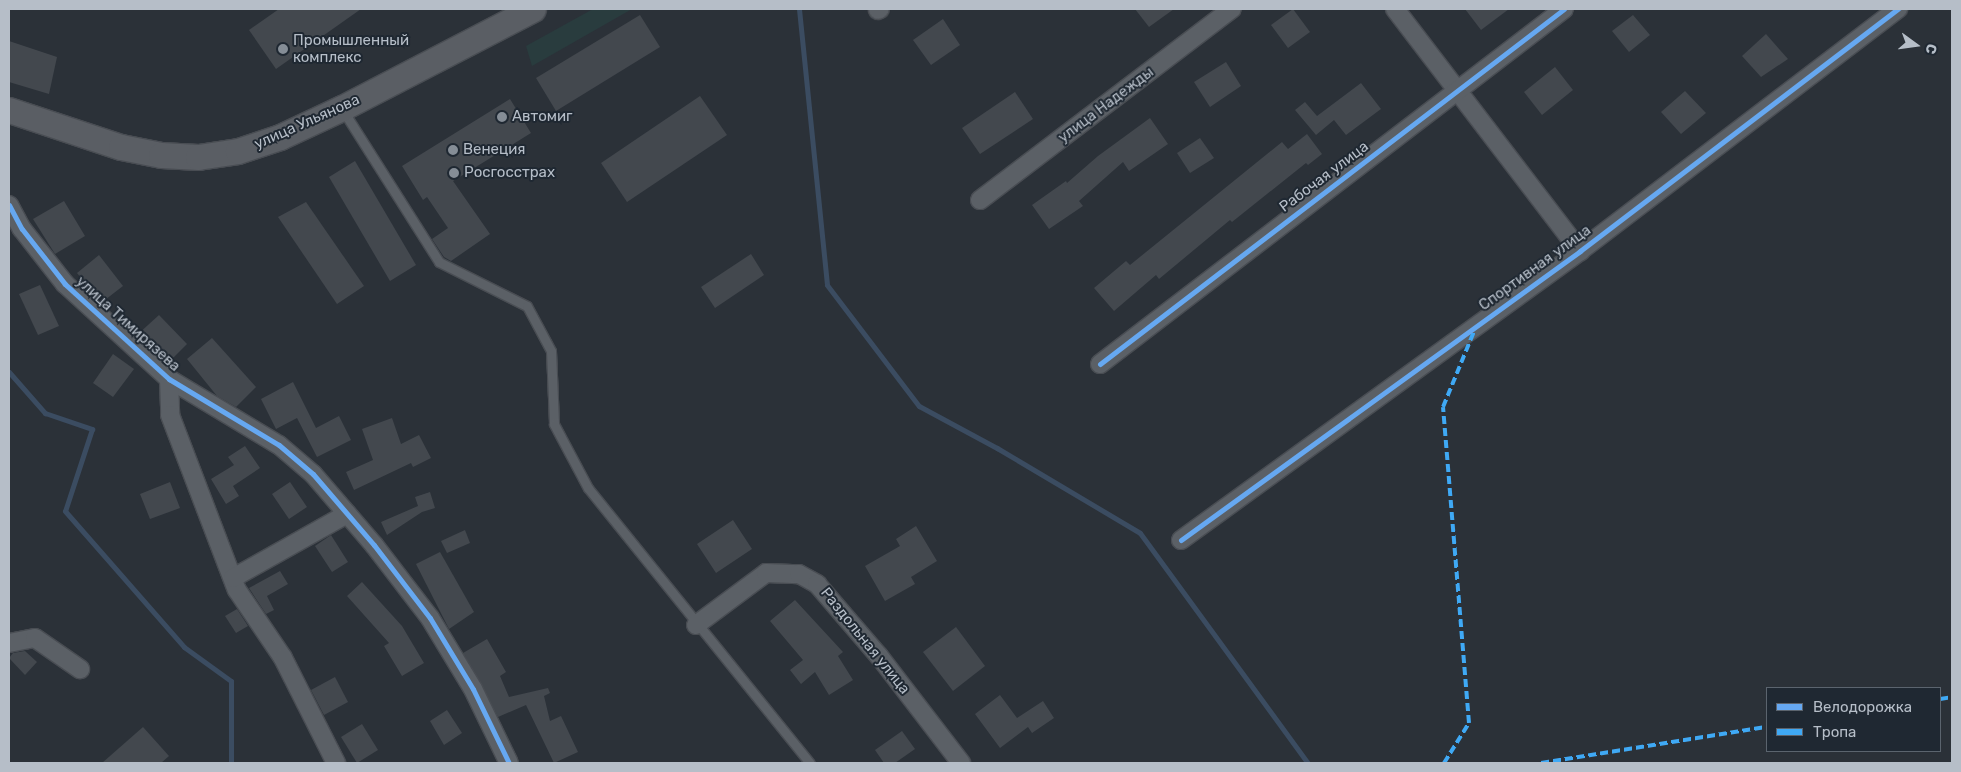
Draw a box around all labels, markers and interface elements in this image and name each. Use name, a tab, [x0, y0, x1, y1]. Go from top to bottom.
north arrow	[1891, 20, 1941, 70]
place label: Промышленный комплекс	[293, 31, 409, 66]
text: С	[1922, 42, 1940, 56]
marker: Промышленный комплекс	[277, 43, 289, 55]
street label: улица Надежды	[1055, 63, 1157, 147]
street label: улица Ульянова	[252, 91, 362, 153]
place label: Автомиг	[512, 108, 573, 126]
marker: Автомиг	[496, 111, 508, 123]
street label: Рабочая улица	[1276, 138, 1372, 216]
place label: Венеция	[463, 141, 526, 159]
marker: Венеция	[447, 144, 459, 156]
place label: Росгосстрах	[464, 164, 555, 182]
marker: Росгосстрах	[448, 167, 460, 179]
street label: Спортивная улица	[1475, 221, 1595, 315]
street label: улица Тимирязева	[72, 273, 184, 375]
street label: Раздольная улица	[817, 584, 913, 698]
legend	[1766, 687, 1941, 752]
text: Велодорожка	[1813, 698, 1912, 716]
text: Тропа	[1813, 723, 1856, 741]

